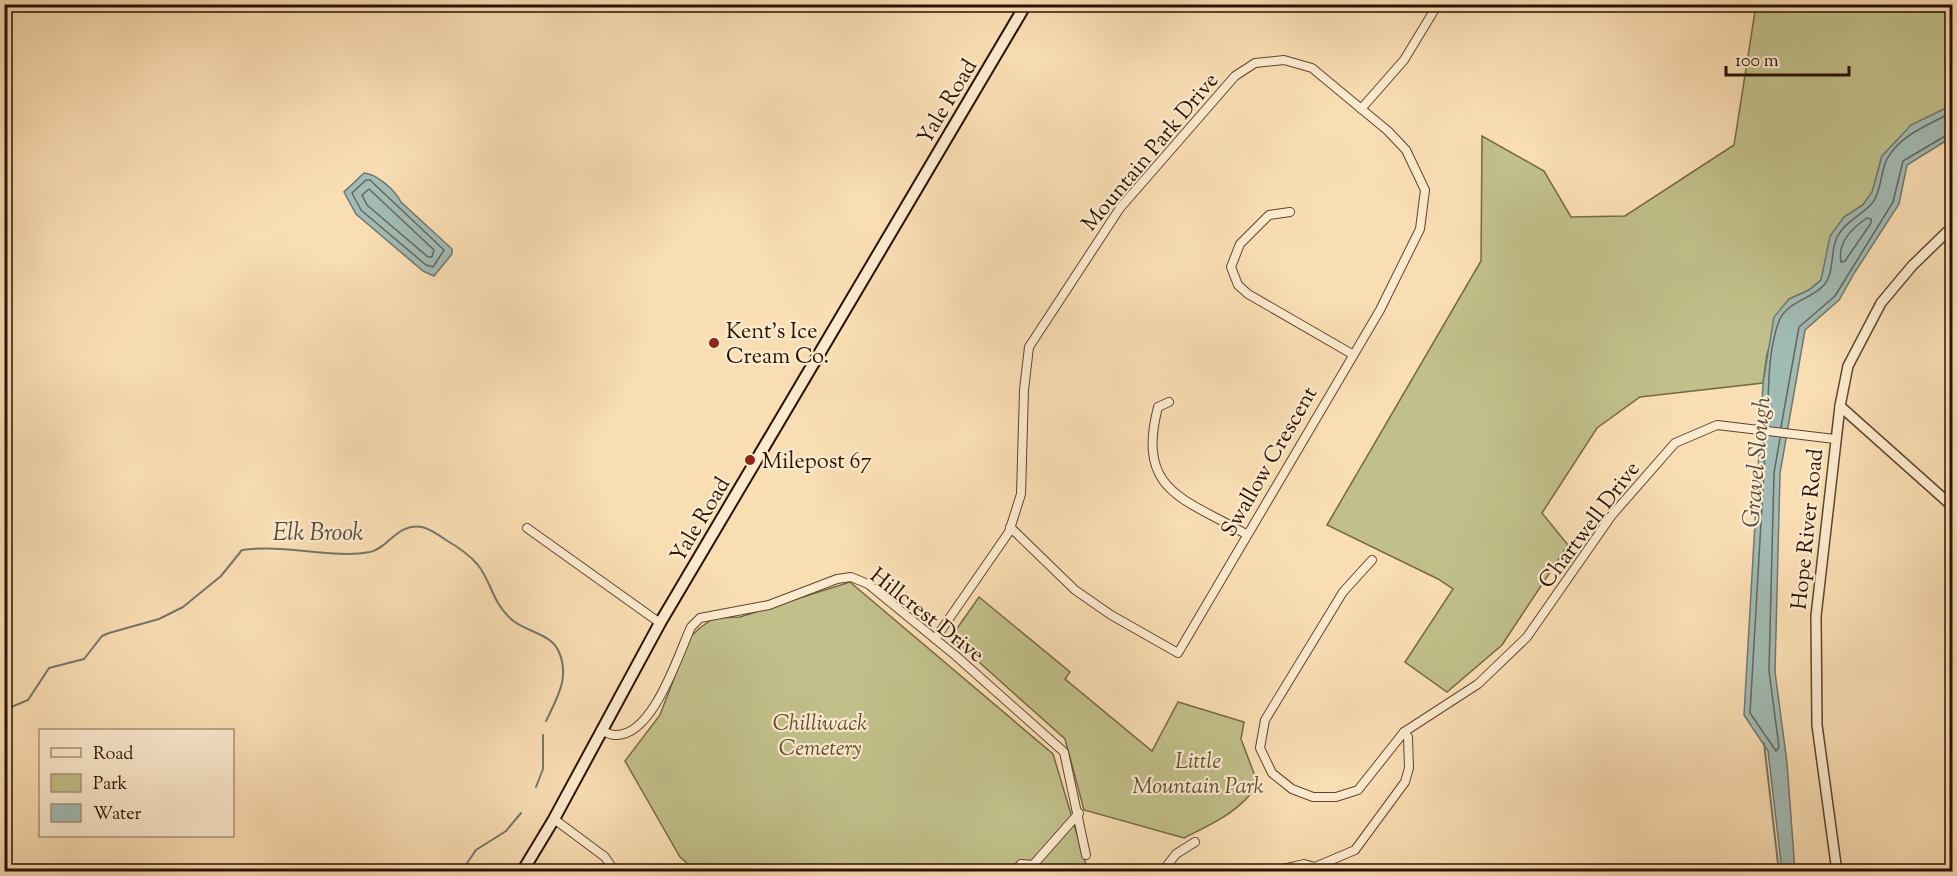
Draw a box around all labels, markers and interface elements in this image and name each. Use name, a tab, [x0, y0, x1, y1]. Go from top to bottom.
scale bar	[1726, 39, 1849, 77]
text: 100 m	[1735, 49, 1779, 75]
street label: Yale Road	[910, 54, 987, 151]
street label: Mountain Park Drive	[1075, 67, 1227, 239]
place label: Kent's Ice Cream Co.	[726, 317, 829, 374]
marker: Kent's Ice Cream Co.	[707, 336, 721, 350]
street label: Swallow Crescent	[1214, 381, 1327, 544]
water label: Gravel Slough	[1735, 395, 1781, 529]
place label: Milepost 67	[762, 447, 871, 479]
street label: Hope River Road	[1785, 447, 1833, 611]
marker: Milepost 67	[743, 453, 757, 467]
street label: Chartwell Drive	[1532, 455, 1649, 596]
street label: Yale Road	[663, 472, 740, 569]
water label: Elk Brook	[273, 517, 364, 551]
street label: Hillcrest Drive	[862, 561, 990, 671]
park label: Chilliwack Cemetery	[773, 709, 867, 766]
legend	[39, 729, 234, 837]
text: Road	[93, 742, 133, 768]
park label: Little Mountain Park	[1132, 747, 1264, 804]
text: Park	[93, 772, 128, 798]
text: Water	[93, 802, 142, 828]

